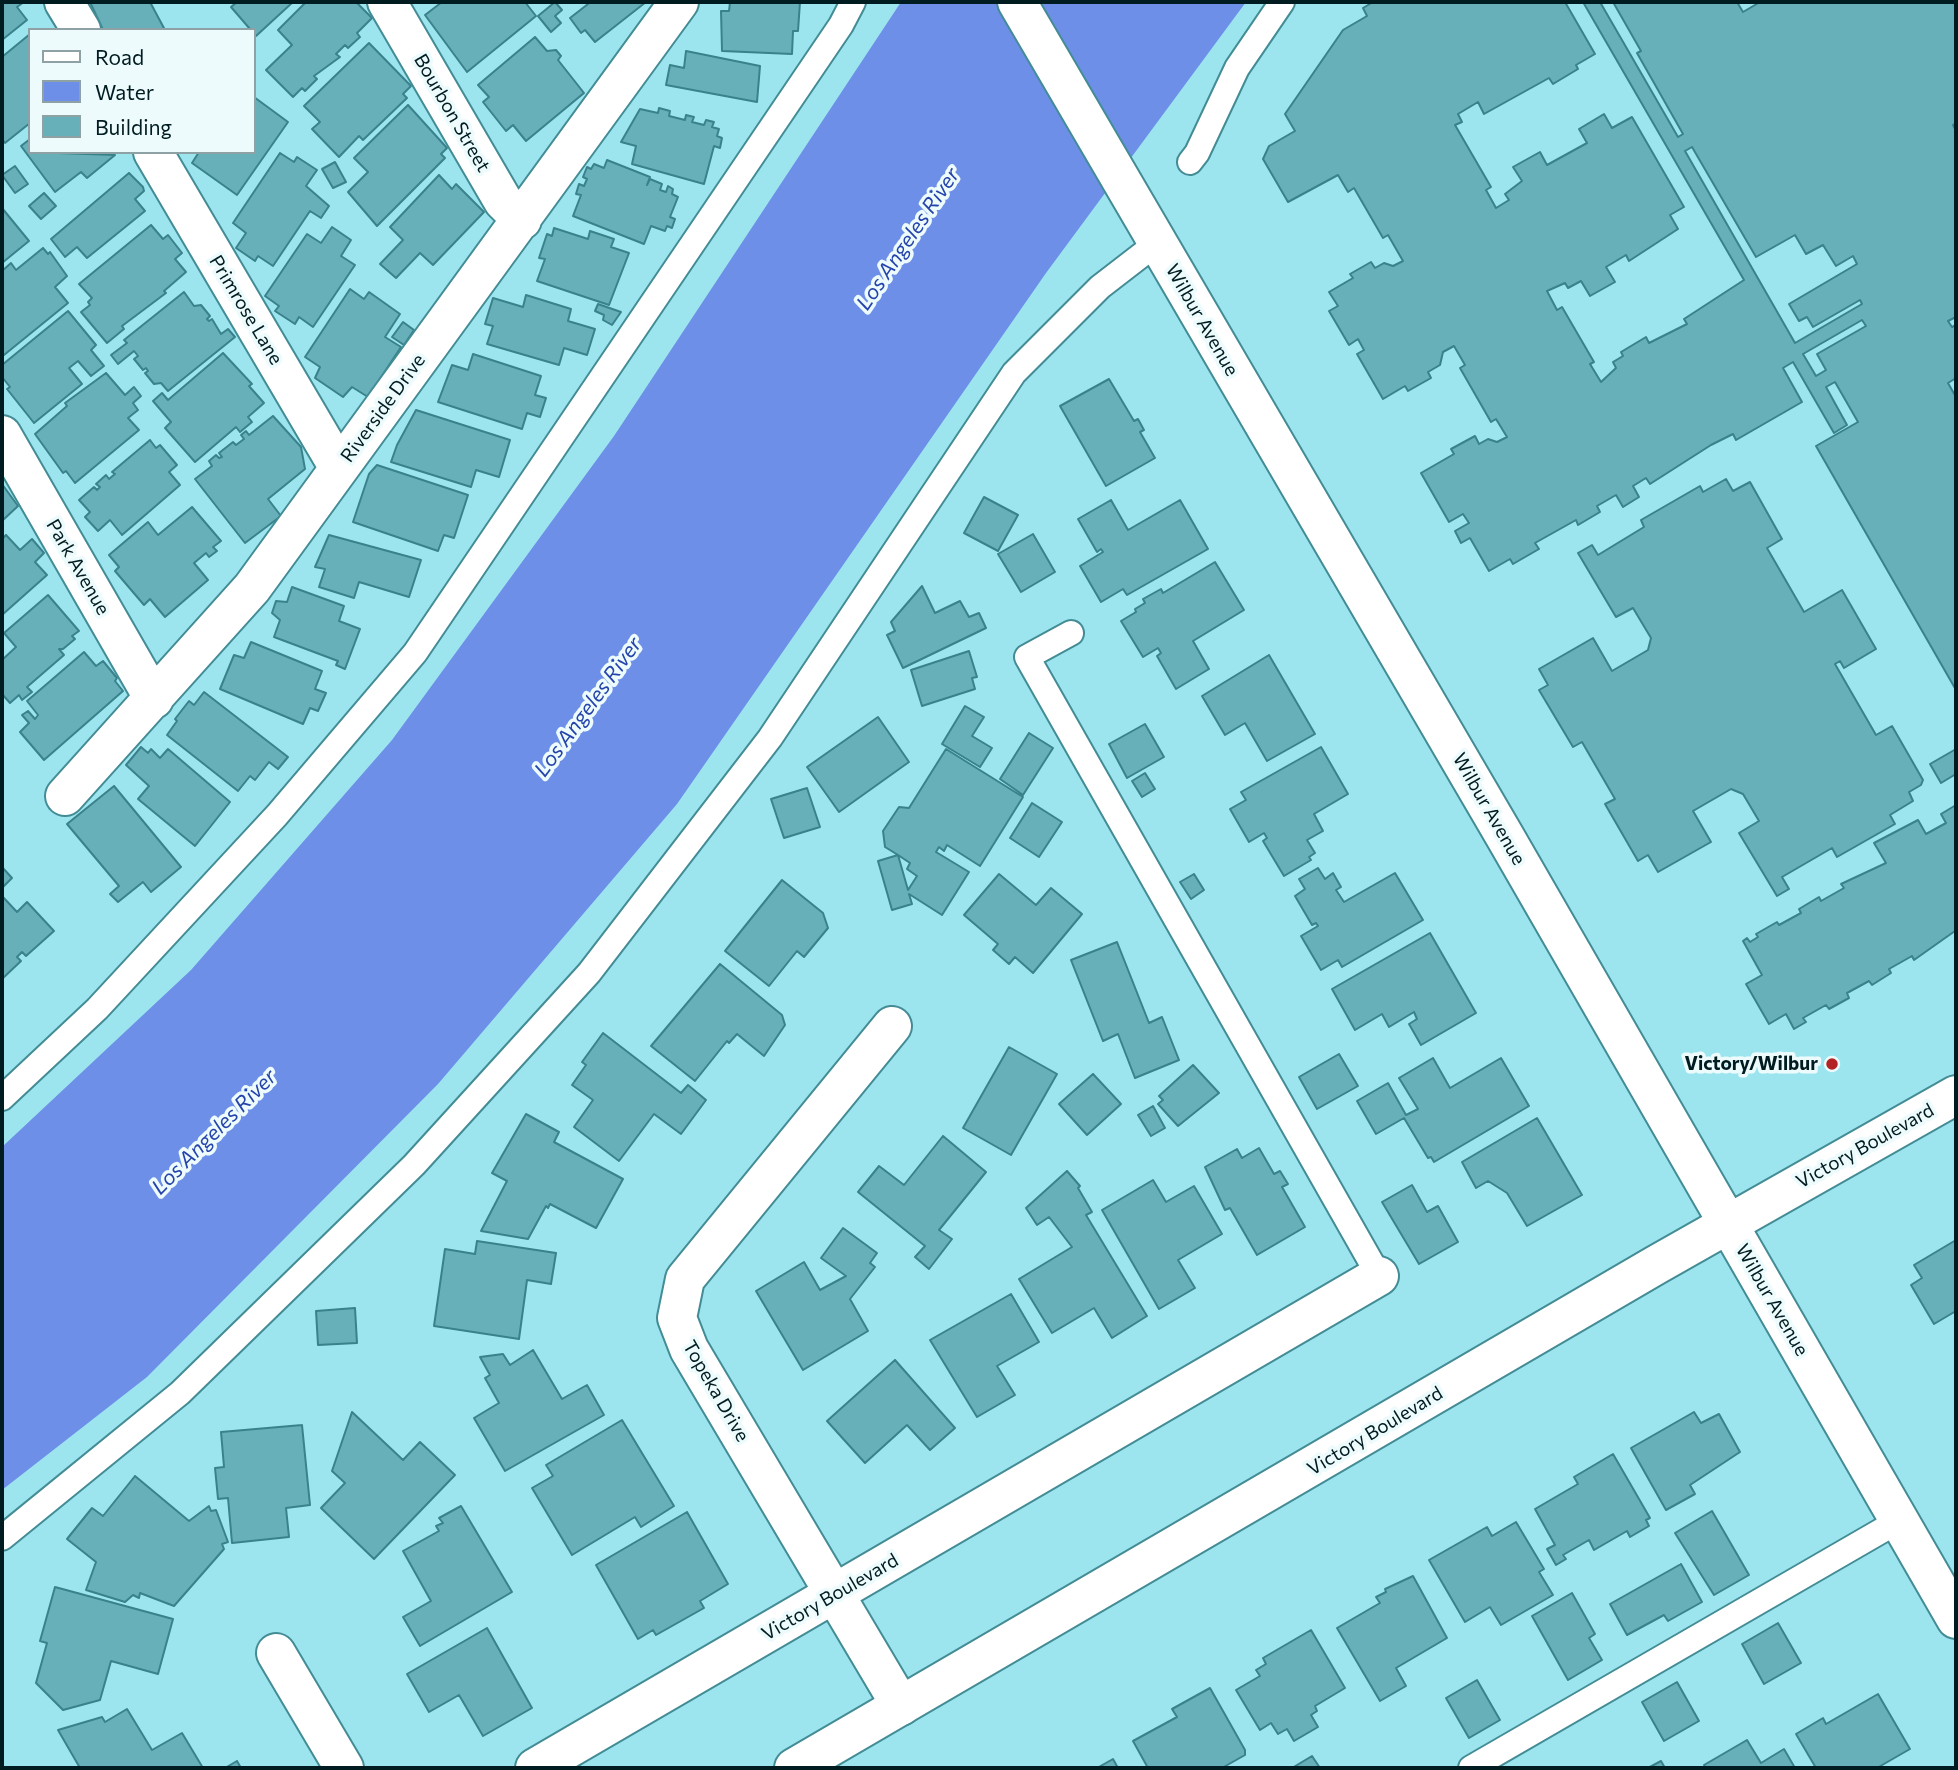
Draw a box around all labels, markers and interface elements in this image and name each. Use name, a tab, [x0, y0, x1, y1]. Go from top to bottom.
legend	[28, 28, 256, 154]
text: Road	[95, 44, 144, 69]
street label: Bourbon Street	[409, 50, 495, 176]
text: Water	[95, 79, 154, 104]
text: Building	[95, 114, 172, 139]
water label: Los Angeles River	[851, 163, 965, 315]
street label: Primrose Lane	[204, 251, 288, 369]
street label: Wilbur Avenue	[1161, 260, 1243, 380]
street label: Riverside Drive	[336, 349, 430, 467]
street label: Park Avenue	[41, 515, 115, 619]
water label: Los Angeles River	[529, 632, 647, 782]
street label: Wilbur Avenue	[1448, 749, 1530, 869]
place label: Victory/Wilbur	[1684, 1053, 1818, 1075]
marker: Victory/Wilbur	[1824, 1056, 1840, 1072]
water label: Los Angeles River	[146, 1064, 282, 1200]
street label: Victory Boulevard	[1792, 1099, 1938, 1193]
street label: Wilbur Avenue	[1731, 1240, 1813, 1360]
street label: Topeka Drive	[678, 1336, 754, 1446]
street label: Victory Boulevard	[1303, 1382, 1447, 1480]
street label: Victory Boulevard	[758, 1549, 902, 1645]

